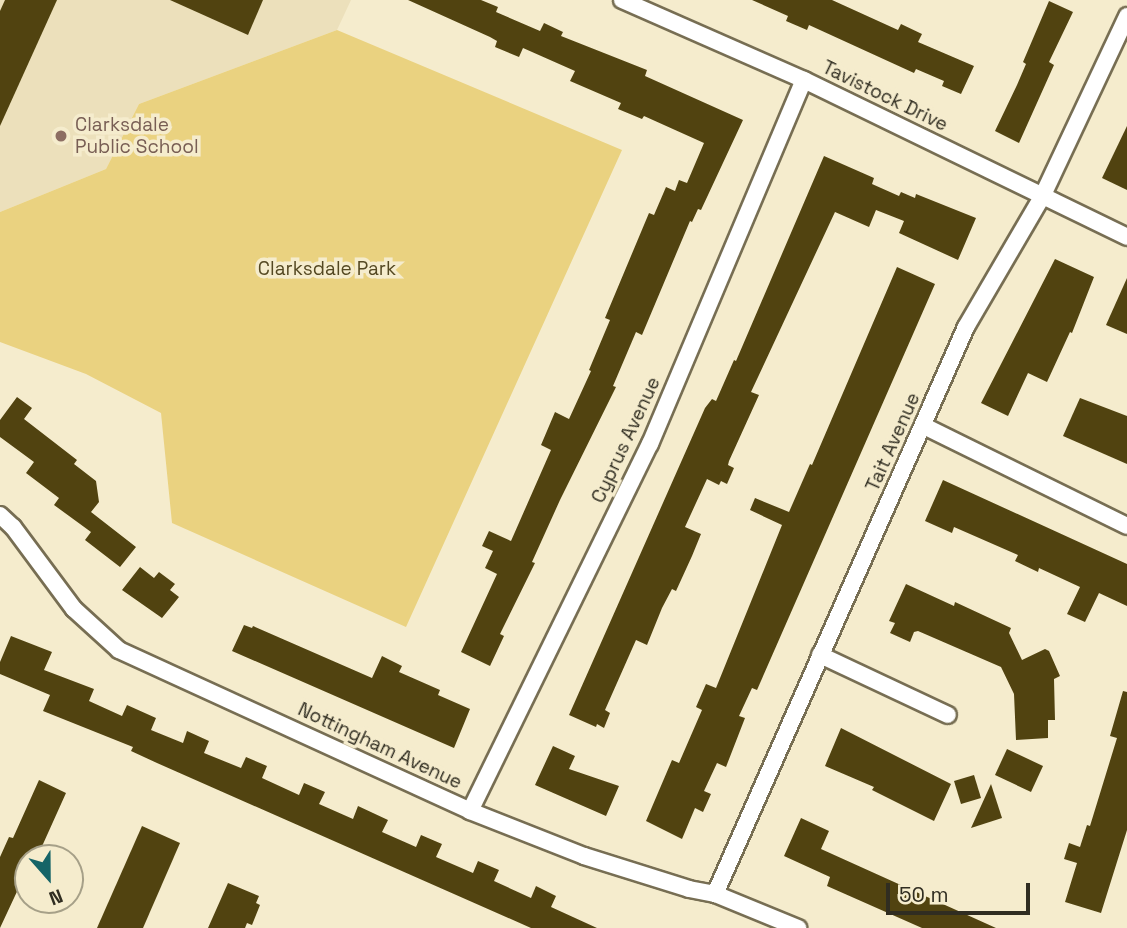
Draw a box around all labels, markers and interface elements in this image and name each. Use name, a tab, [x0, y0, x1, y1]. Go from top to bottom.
street label: Tavistock Drive	[819, 56, 951, 136]
place label: Clarksdale Public School	[75, 114, 199, 158]
marker: Clarksdale Public School	[53, 128, 69, 144]
park label: Clarksdale Park	[258, 258, 396, 280]
street label: Cyprus Avenue	[587, 373, 665, 507]
street label: Tait Avenue	[861, 389, 925, 495]
street label: Nottingham Avenue	[294, 698, 466, 794]
north arrow	[14, 844, 84, 914]
scale bar	[889, 869, 1032, 913]
text: 50 m	[899, 881, 949, 908]
text: N	[46, 883, 66, 911]

